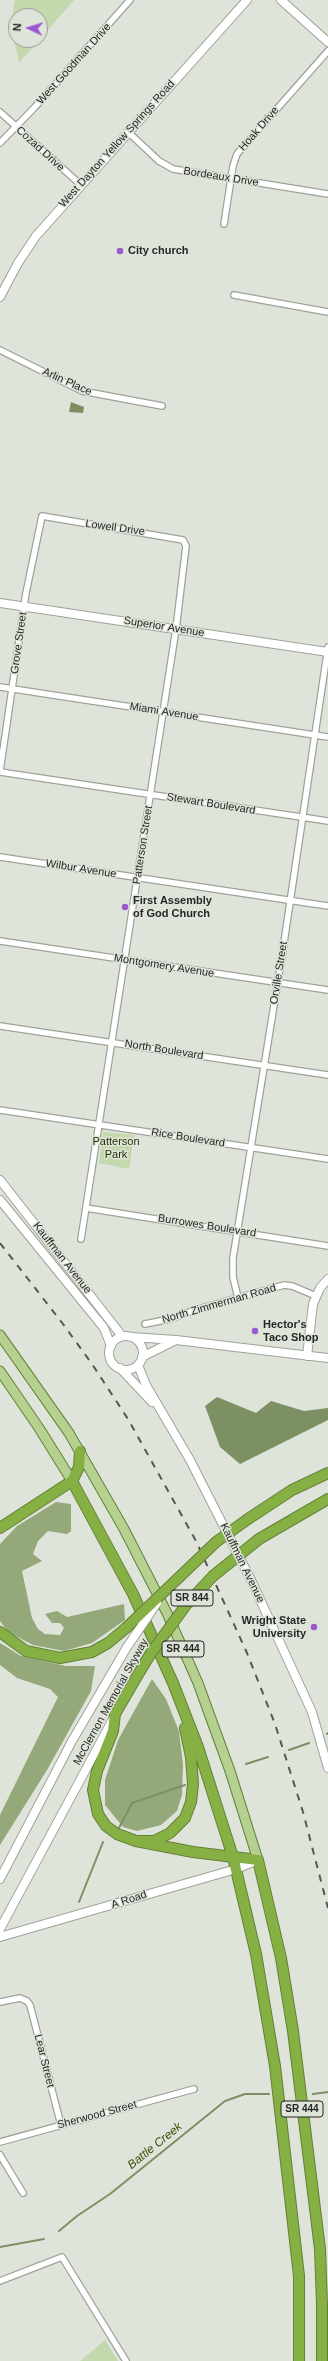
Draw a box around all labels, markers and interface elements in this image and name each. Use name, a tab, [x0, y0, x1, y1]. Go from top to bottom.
north arrow	[8, 8, 48, 48]
street label: West Goodman Drive	[34, 21, 114, 107]
text: N	[11, 23, 23, 32]
street label: West Dayton Yellow Springs Road	[56, 78, 178, 210]
street label: Hoak Drive	[236, 104, 282, 154]
street label: Cozad Drive	[13, 124, 67, 174]
street label: Bordeaux Drive	[183, 165, 259, 189]
place label: City church	[128, 244, 189, 258]
marker: City church	[115, 246, 125, 256]
street label: Arlin Place	[40, 365, 94, 399]
street label: Lowell Drive	[84, 517, 146, 539]
street label: Grove Street	[8, 611, 30, 675]
street label: Superior Avenue	[123, 614, 205, 640]
street label: Miami Avenue	[129, 700, 199, 724]
street label: Stewart Boulevard	[166, 790, 256, 818]
street label: Patterson Street	[130, 805, 156, 885]
street label: Wilbur Avenue	[45, 857, 117, 881]
place label: First Assembly of God Church	[133, 894, 212, 920]
marker: First Assembly of God Church	[120, 902, 130, 912]
street label: Orville Street	[268, 941, 290, 1005]
street label: Montgomery Avenue	[113, 952, 215, 980]
street label: North Boulevard	[124, 1037, 204, 1063]
street label: Rice Boulevard	[150, 1126, 226, 1150]
park label: Patterson Park	[92, 1135, 140, 1161]
street label: Burrowes Boulevard	[157, 1212, 257, 1240]
street label: Kauffman Avenue	[30, 1220, 94, 1296]
street label: North Zimmerman Road	[160, 1281, 278, 1327]
place label: Hector's Taco Shop	[263, 1318, 318, 1344]
marker: Hector's Taco Shop	[250, 1326, 260, 1336]
street label: Kauffman Avenue	[217, 1521, 267, 1605]
road number: SR 844	[171, 1590, 213, 1606]
place label: Wright State University	[241, 1614, 306, 1640]
marker: Wright State University	[309, 1622, 319, 1632]
street label: McClernon Memorial Skyway	[71, 1637, 151, 1767]
road number: SR 444	[162, 1641, 204, 1657]
street label: A Road	[110, 1888, 148, 1912]
street label: Lear Street	[31, 2033, 57, 2089]
street label: Sherwood Street	[56, 2098, 138, 2132]
road number: SR 444	[281, 2101, 323, 2117]
water label: Battle Creek	[125, 2120, 185, 2172]

